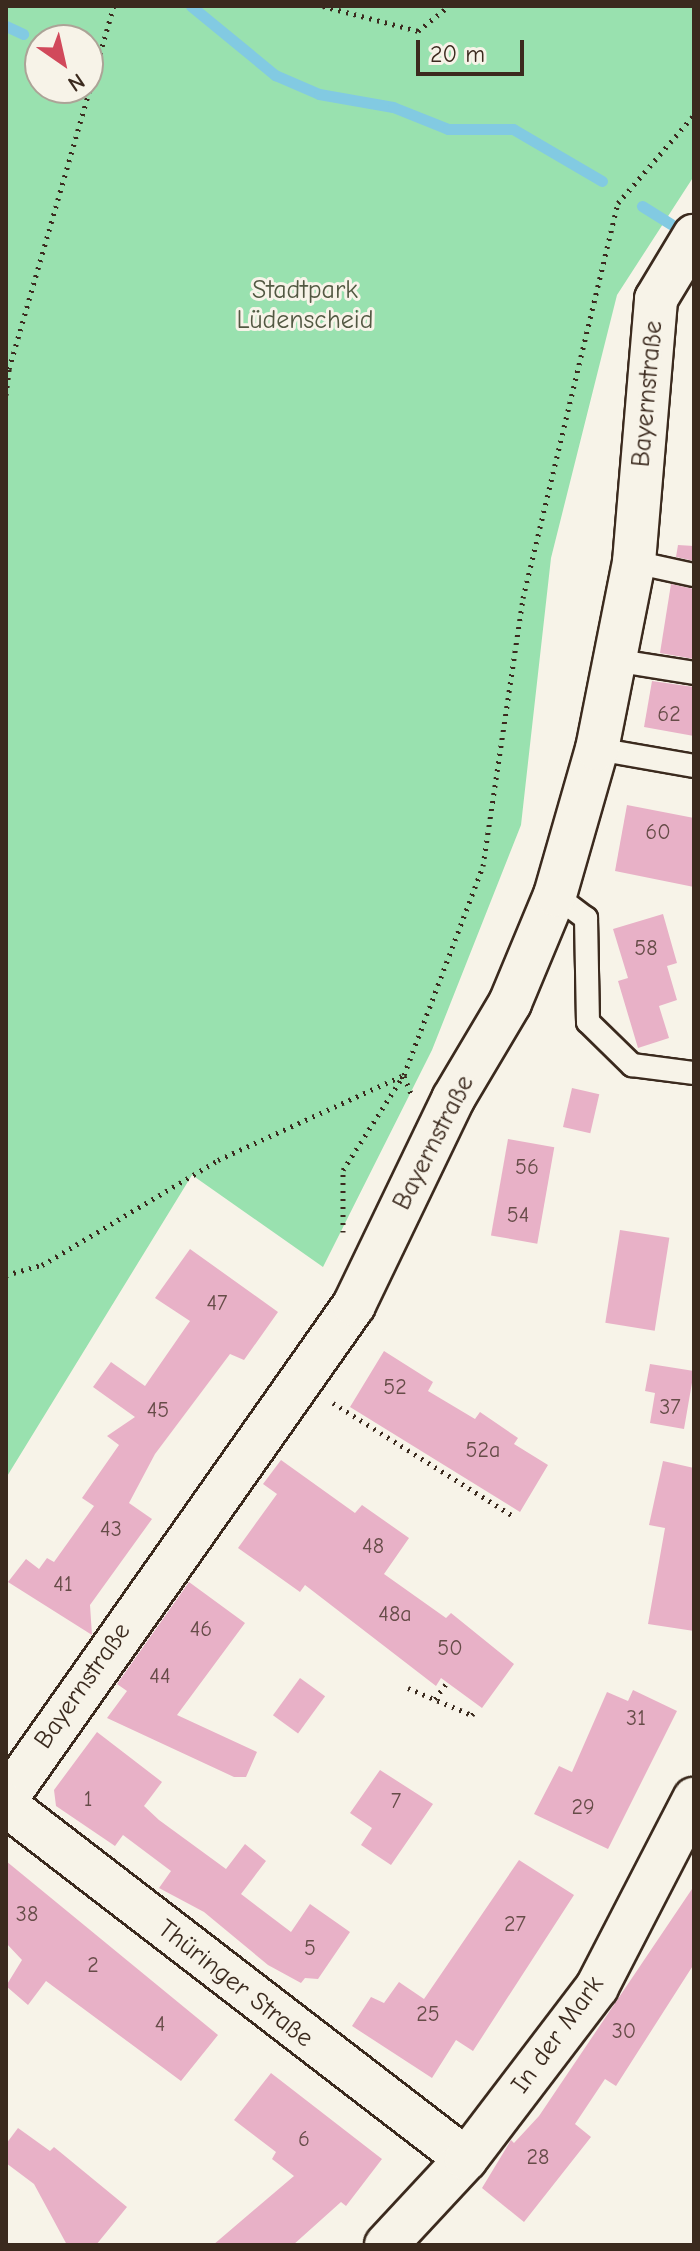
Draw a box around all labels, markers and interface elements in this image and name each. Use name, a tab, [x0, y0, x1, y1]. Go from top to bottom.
north arrow	[24, 24, 104, 104]
scale bar	[420, 24, 528, 74]
text: 20 m	[430, 40, 485, 68]
text: N	[63, 67, 90, 97]
park label: Stadtpark Lüdenscheid	[236, 275, 374, 336]
street label: Bayernstraße	[626, 320, 670, 468]
house number: 62	[657, 702, 681, 728]
house number: 60	[645, 820, 671, 846]
house number: 58	[634, 936, 658, 962]
street label: Bayernstraße	[387, 1071, 481, 1215]
house number: 56	[515, 1155, 539, 1181]
house number: 54	[507, 1203, 529, 1229]
house number: 47	[206, 1291, 228, 1317]
house number: 52	[383, 1375, 407, 1401]
house number: 37	[659, 1395, 681, 1421]
house number: 45	[147, 1398, 169, 1424]
house number: 52a	[466, 1438, 500, 1464]
house number: 43	[100, 1517, 122, 1543]
house number: 48	[362, 1534, 384, 1560]
house number: 41	[53, 1572, 73, 1598]
house number: 48a	[378, 1602, 412, 1628]
street label: Bayernstraße	[28, 1617, 138, 1755]
house number: 46	[190, 1617, 212, 1643]
house number: 50	[437, 1636, 463, 1662]
house number: 44	[149, 1664, 171, 1690]
house number: 31	[626, 1706, 646, 1732]
house number: 1	[84, 1787, 92, 1813]
house number: 7	[391, 1789, 401, 1815]
house number: 29	[571, 1795, 595, 1821]
house number: 38	[16, 1902, 38, 1928]
house number: 27	[504, 1912, 526, 1938]
street label: Thüringer Straße	[151, 1914, 319, 2054]
house number: 5	[304, 1936, 316, 1962]
house number: 2	[87, 1953, 99, 1979]
street label: In der Mark	[505, 1970, 611, 2100]
house number: 25	[416, 2002, 440, 2028]
house number: 4	[155, 2012, 165, 2038]
house number: 30	[612, 2019, 636, 2045]
house number: 6	[298, 2127, 310, 2153]
house number: 28	[527, 2145, 549, 2171]

